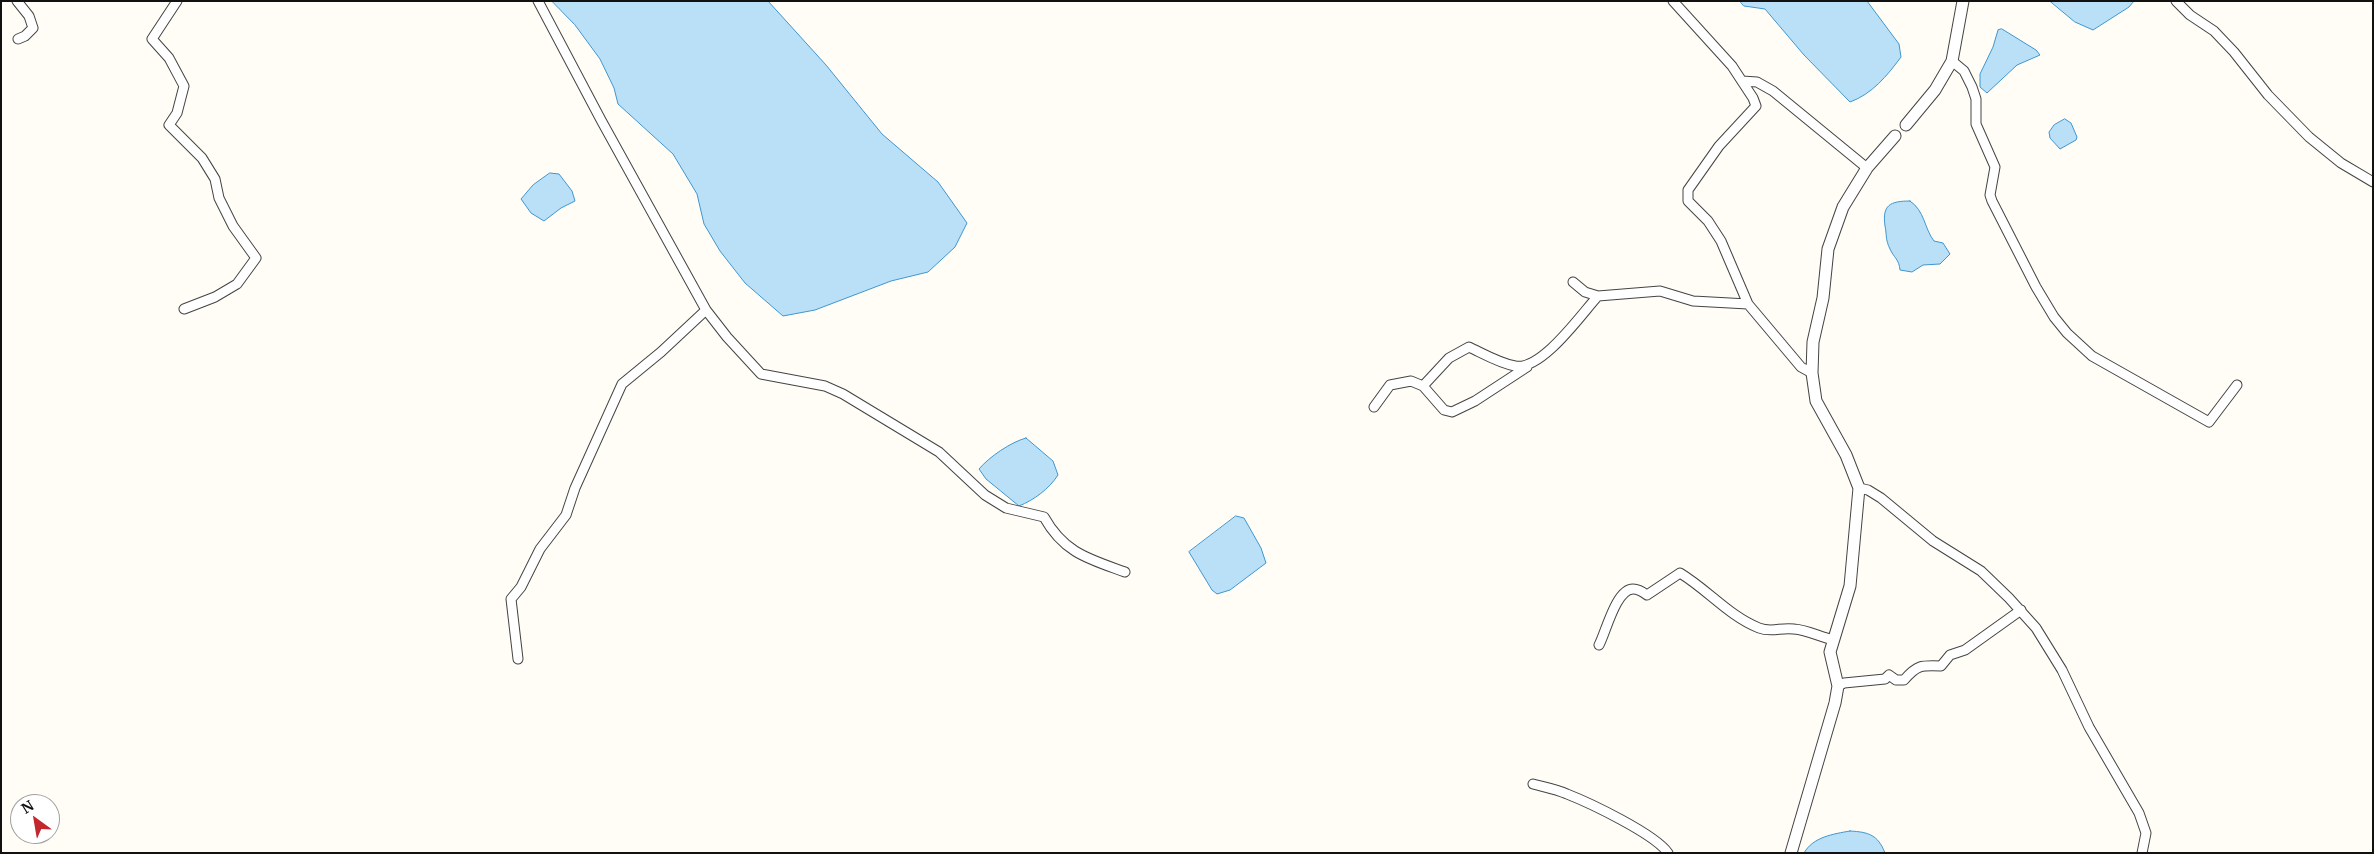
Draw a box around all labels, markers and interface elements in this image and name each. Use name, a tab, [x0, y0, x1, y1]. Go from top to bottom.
north arrow	[10, 794, 60, 844]
text: N	[18, 797, 37, 818]

